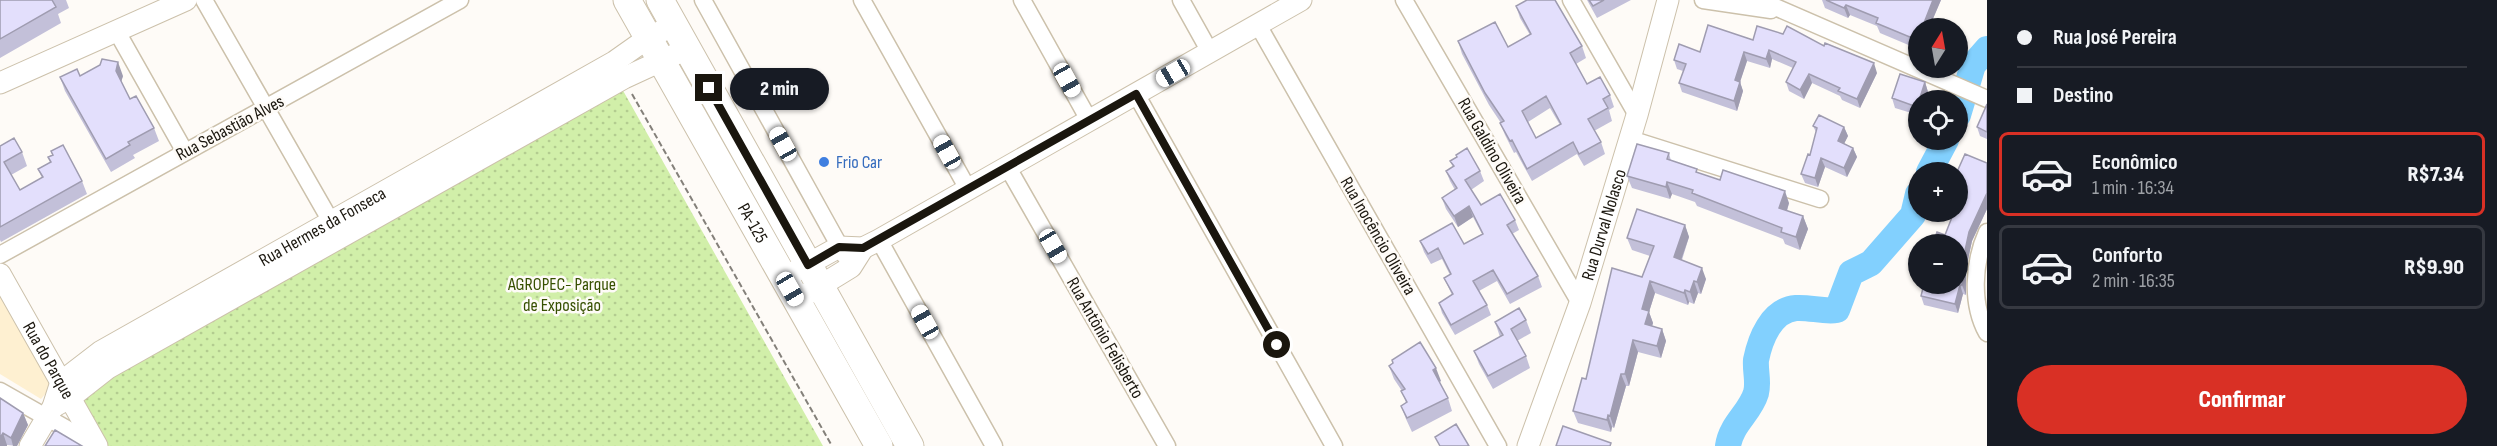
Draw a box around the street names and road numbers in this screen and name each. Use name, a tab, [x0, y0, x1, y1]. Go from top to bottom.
street label: Rua Sebastião Alves	[172, 91, 288, 165]
street label: Rua Galdino Oliveira	[1453, 94, 1531, 208]
street label: Rua Durval Nolasco	[1577, 166, 1631, 283]
street label: Rua Inocêncio Oliveira	[1336, 173, 1420, 299]
street label: Rua Hermes da Fonseca	[255, 182, 389, 271]
street label: PA-125	[733, 199, 772, 246]
street label: Rua Antônio Felisberto	[1062, 274, 1148, 402]
street label: Rua do Parque	[19, 318, 79, 402]

